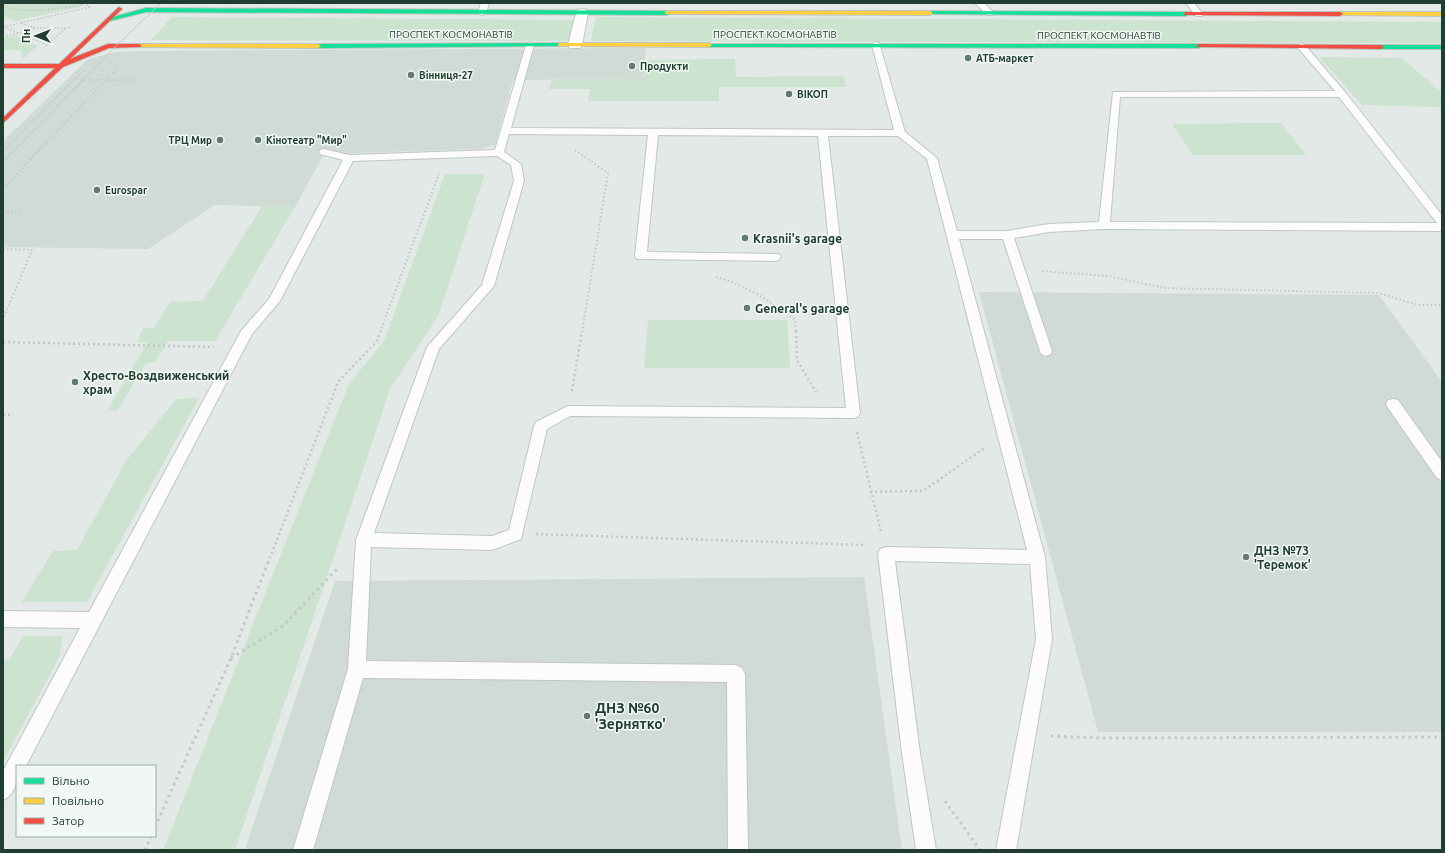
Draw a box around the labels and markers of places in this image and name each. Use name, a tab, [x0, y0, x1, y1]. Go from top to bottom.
marker: АТБ-маркет	[963, 53, 973, 63]
place label: АТБ-маркет	[976, 53, 1034, 64]
marker: Продукти	[627, 61, 637, 71]
place label: Продукти	[640, 61, 688, 72]
marker: Вінниця-27	[406, 70, 416, 80]
place label: Вінниця-27	[419, 70, 473, 81]
marker: ВІКОП	[784, 89, 794, 99]
place label: ВІКОП	[797, 89, 828, 100]
place label: ТРЦ Мир	[169, 135, 212, 146]
marker: ТРЦ Мир	[215, 135, 225, 145]
marker: Кінотеатр "Мир"	[253, 135, 263, 145]
place label: Кінотеатр "Мир"	[266, 135, 347, 146]
marker: Eurospar	[92, 185, 102, 195]
place label: Eurospar	[105, 185, 148, 196]
place label: Krasnii's garage	[753, 232, 842, 245]
marker: Krasnii's garage	[740, 233, 750, 243]
place label: General's garage	[755, 302, 850, 315]
marker: General's garage	[742, 303, 752, 313]
place label: Хресто-Воздвиженський храм	[83, 369, 229, 396]
marker: Хресто-Воздвиженський храм	[70, 377, 80, 387]
place label: ДНЗ №73 'Теремок'	[1254, 544, 1311, 571]
marker: ДНЗ №73 'Теремок'	[1241, 552, 1251, 562]
place label: ДНЗ №60 'Зернятко'	[595, 700, 666, 732]
marker: ДНЗ №60 'Зернятко'	[582, 711, 592, 721]

